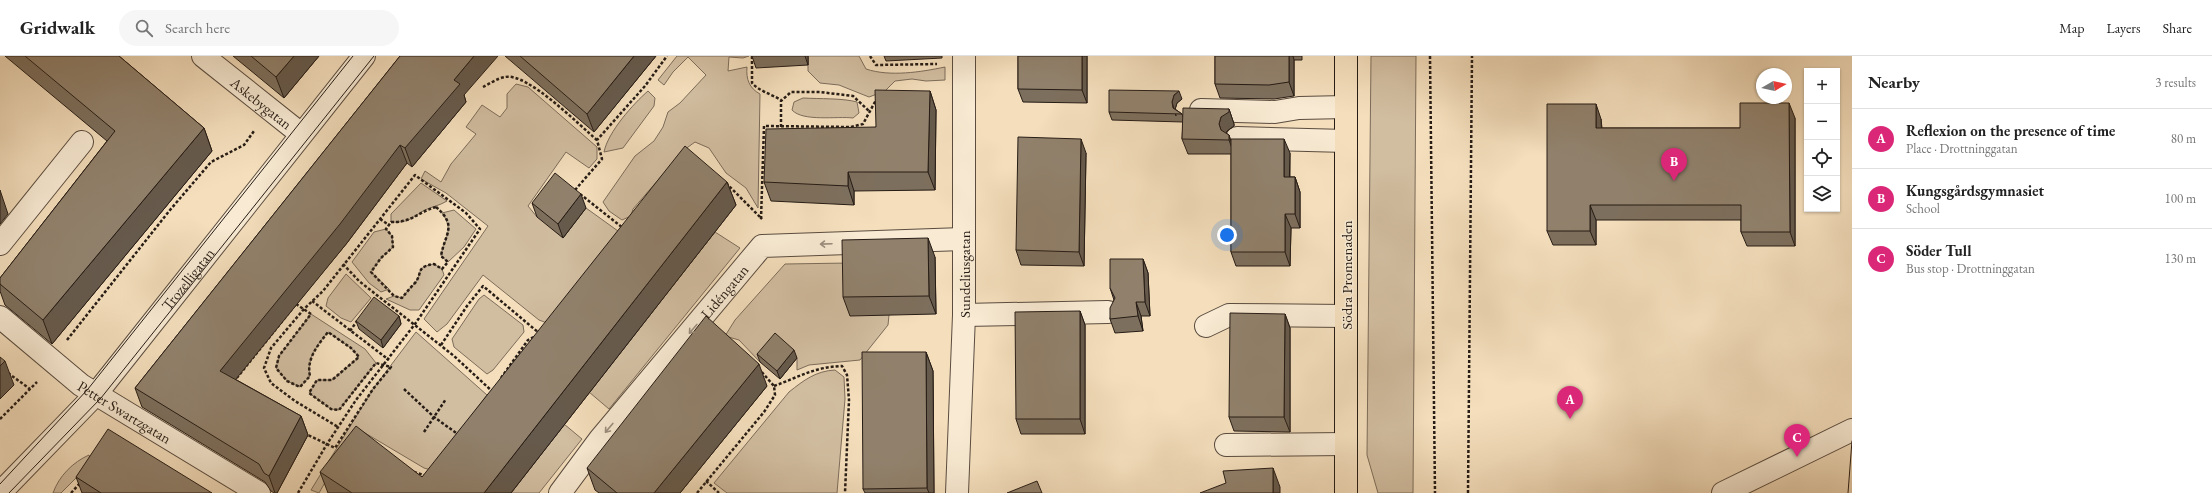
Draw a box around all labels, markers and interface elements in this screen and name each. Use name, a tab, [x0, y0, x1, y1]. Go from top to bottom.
search box	[119, 10, 399, 46]
text: Gridwalk	[20, 15, 95, 40]
icon: search	[133, 17, 155, 39]
text: Search here	[165, 18, 230, 37]
text: Map	[2059, 19, 2084, 37]
text: Layers	[2106, 19, 2141, 37]
text: Share	[2163, 19, 2192, 37]
north arrow	[1756, 68, 1792, 104]
map controls	[1804, 68, 1840, 212]
button: +	[1804, 68, 1840, 104]
text: Nearby	[1868, 71, 1920, 93]
street label: Askebygatan	[226, 72, 296, 133]
text: 3 results	[2155, 74, 2196, 91]
button: −	[1804, 104, 1840, 140]
text: Reflexion on the presence of time	[1906, 121, 2115, 140]
text: A	[1876, 130, 1886, 147]
text: 80 m	[2171, 130, 2196, 147]
button: locate	[1804, 140, 1840, 176]
text: Place · Drottninggatan	[1906, 140, 2018, 157]
pin: B	[1661, 148, 1687, 181]
button: layers	[1804, 176, 1840, 212]
text: Kungsgårdsgymnasiet	[1906, 181, 2044, 200]
text: B	[1877, 190, 1885, 207]
text: 100 m	[2165, 190, 2196, 207]
text: School	[1906, 200, 1940, 217]
street label: Södra Promenaden	[1337, 220, 1356, 330]
your location	[1217, 225, 1237, 245]
street label: Sundeliusgatan	[955, 230, 974, 318]
one-way arrow	[820, 240, 833, 248]
text: Söder Tull	[1906, 241, 1971, 260]
street label: Trozelligatan	[157, 244, 218, 314]
text: C	[1876, 250, 1886, 267]
text: 130 m	[2165, 250, 2196, 267]
street label: Lidéngatan	[696, 260, 752, 322]
text: Bus stop · Drottninggatan	[1906, 260, 2035, 277]
one-way arrow	[688, 324, 697, 335]
street label: Petter Swartzgatan	[74, 376, 175, 447]
pin: A	[1557, 386, 1583, 419]
one-way arrow	[604, 423, 613, 434]
pin: C	[1784, 424, 1810, 457]

